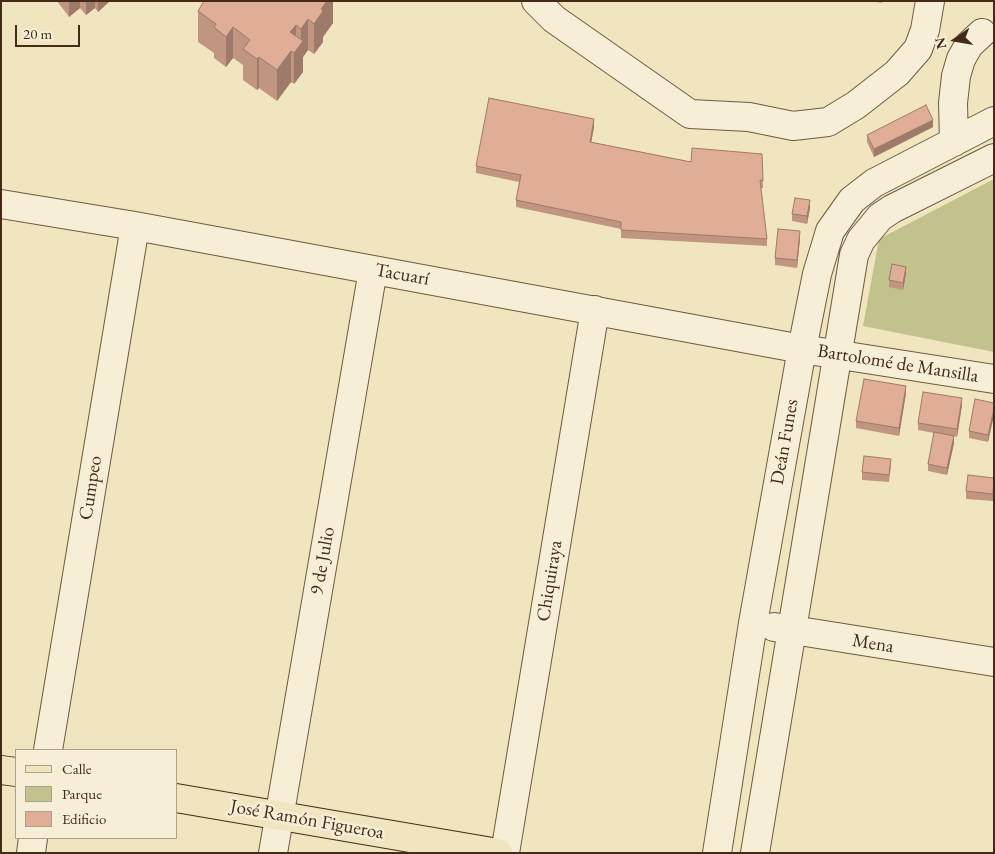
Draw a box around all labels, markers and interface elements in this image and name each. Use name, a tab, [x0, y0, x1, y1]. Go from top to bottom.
scale bar	[18, 15, 82, 47]
north arrow	[930, 15, 980, 65]
text: 20 m	[23, 24, 52, 43]
text: N	[930, 36, 950, 51]
street label: Tacuarí	[373, 259, 431, 291]
street label: Bartolomé de Mansilla	[816, 340, 980, 388]
street label: Deán Funes	[766, 397, 804, 487]
street label: Cumpeo	[75, 454, 107, 522]
street label: 9 de Julio	[306, 525, 340, 597]
street label: Chiquiraya	[532, 539, 568, 623]
street label: Mena	[851, 629, 895, 659]
legend	[15, 749, 178, 839]
text: Calle	[62, 759, 92, 778]
text: Parque	[62, 784, 102, 803]
street label: José Ramón Figueroa	[229, 795, 385, 845]
text: Edificio	[62, 809, 106, 828]

